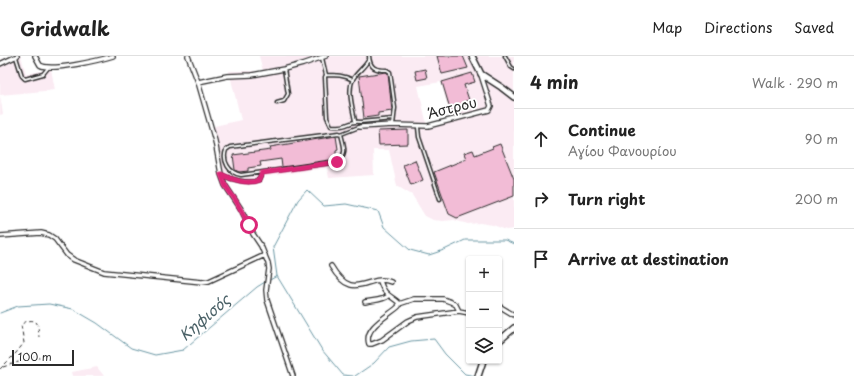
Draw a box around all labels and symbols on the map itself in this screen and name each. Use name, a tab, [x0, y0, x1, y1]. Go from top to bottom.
street label: Άστρου	[425, 91, 479, 124]
route end	[328, 153, 346, 171]
route start	[240, 216, 258, 234]
water label: Κηφισός	[173, 287, 236, 346]
scale bar	[12, 348, 74, 367]

